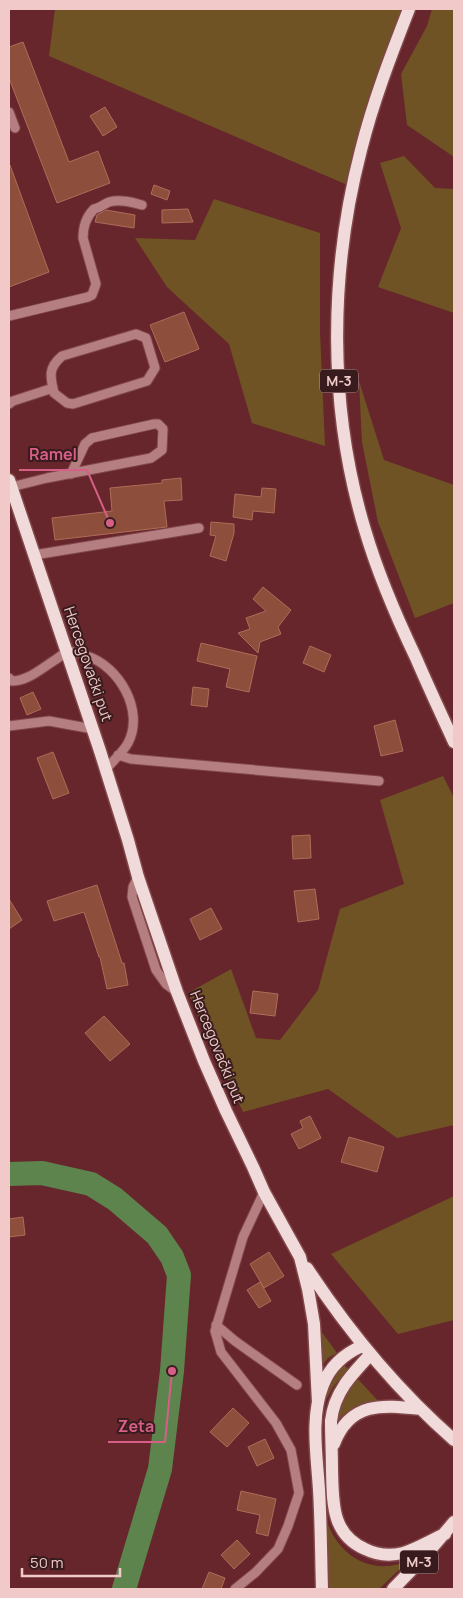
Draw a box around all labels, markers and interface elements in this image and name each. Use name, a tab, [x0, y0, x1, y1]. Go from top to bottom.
road number: M-3	[320, 370, 358, 392]
callout: Ramel	[19, 439, 87, 470]
text: Ramel	[29, 443, 77, 465]
street label: Hercegovački put	[59, 604, 118, 724]
street label: Hercegovački put	[185, 987, 250, 1106]
callout: Zeta	[108, 1411, 165, 1442]
text: Zeta	[118, 1415, 154, 1437]
scale bar	[22, 1546, 120, 1578]
road number: M-3	[400, 1550, 438, 1574]
text: 50 m	[30, 1552, 64, 1573]

